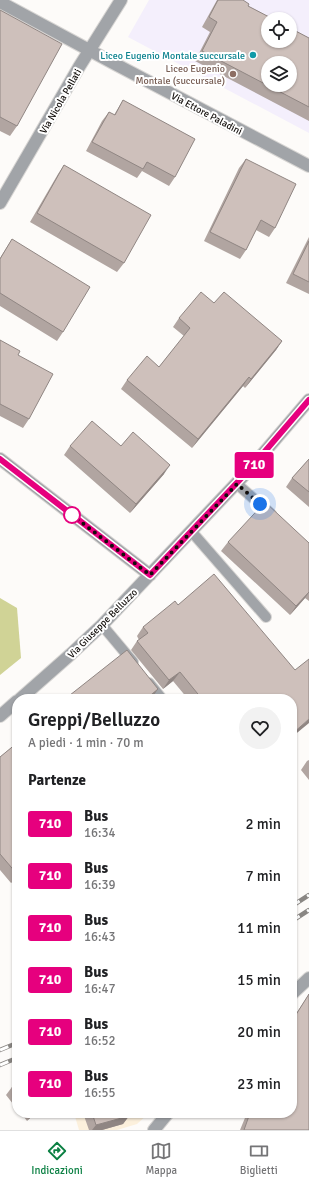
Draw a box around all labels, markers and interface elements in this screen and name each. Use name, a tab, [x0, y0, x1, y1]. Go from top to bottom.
map controls	[261, 12, 297, 92]
button: locate	[261, 12, 297, 48]
place label: Liceo Eugenio Montale succursale	[100, 50, 245, 62]
marker: Liceo Eugenio Montale succursale	[248, 50, 258, 60]
button: layers	[261, 56, 297, 92]
place label: Liceo Eugenio Montale (succursale)	[135, 63, 225, 87]
street label: Via Nicola Pellati	[37, 67, 84, 136]
marker: Liceo Eugenio Montale (succursale)	[228, 69, 238, 79]
street label: Via Ettore Paladini	[169, 90, 244, 138]
line badge: 710	[231, 452, 277, 478]
text: 710	[243, 456, 265, 473]
your location	[250, 494, 270, 514]
unlabelled marker	[63, 506, 81, 524]
street label: Via Giuseppe Belluzzo	[65, 586, 140, 661]
button: heart	[239, 707, 281, 749]
text: Greppi/Belluzzo	[28, 708, 160, 732]
text: A piedi · 1 min · 70 m	[28, 735, 144, 751]
text: Partenze	[28, 771, 86, 789]
text: Bus	[84, 807, 108, 825]
text: 710	[39, 815, 61, 832]
text: 2 min	[245, 815, 281, 833]
text: 16:34	[84, 825, 116, 841]
text: Bus	[84, 859, 108, 877]
text: 710	[39, 867, 61, 884]
text: 7 min	[245, 867, 281, 885]
text: 16:39	[84, 877, 116, 893]
text: Bus	[84, 911, 108, 929]
text: 710	[39, 919, 61, 936]
text: 11 min	[237, 919, 281, 937]
text: 16:43	[84, 929, 116, 945]
text: Bus	[84, 963, 108, 981]
text: 710	[39, 971, 61, 988]
text: 15 min	[237, 971, 281, 989]
text: 16:47	[84, 981, 116, 997]
text: Bus	[84, 1015, 108, 1033]
text: 710	[39, 1023, 61, 1040]
text: 20 min	[237, 1023, 281, 1041]
text: 16:52	[84, 1033, 116, 1049]
text: Bus	[84, 1067, 108, 1085]
text: 710	[39, 1075, 61, 1092]
text: 23 min	[237, 1075, 281, 1093]
text: 16:55	[84, 1085, 116, 1101]
tab: Indicazioni	[31, 1140, 83, 1177]
tab: Mappa	[145, 1140, 177, 1177]
tab: Biglietti	[240, 1140, 278, 1177]

